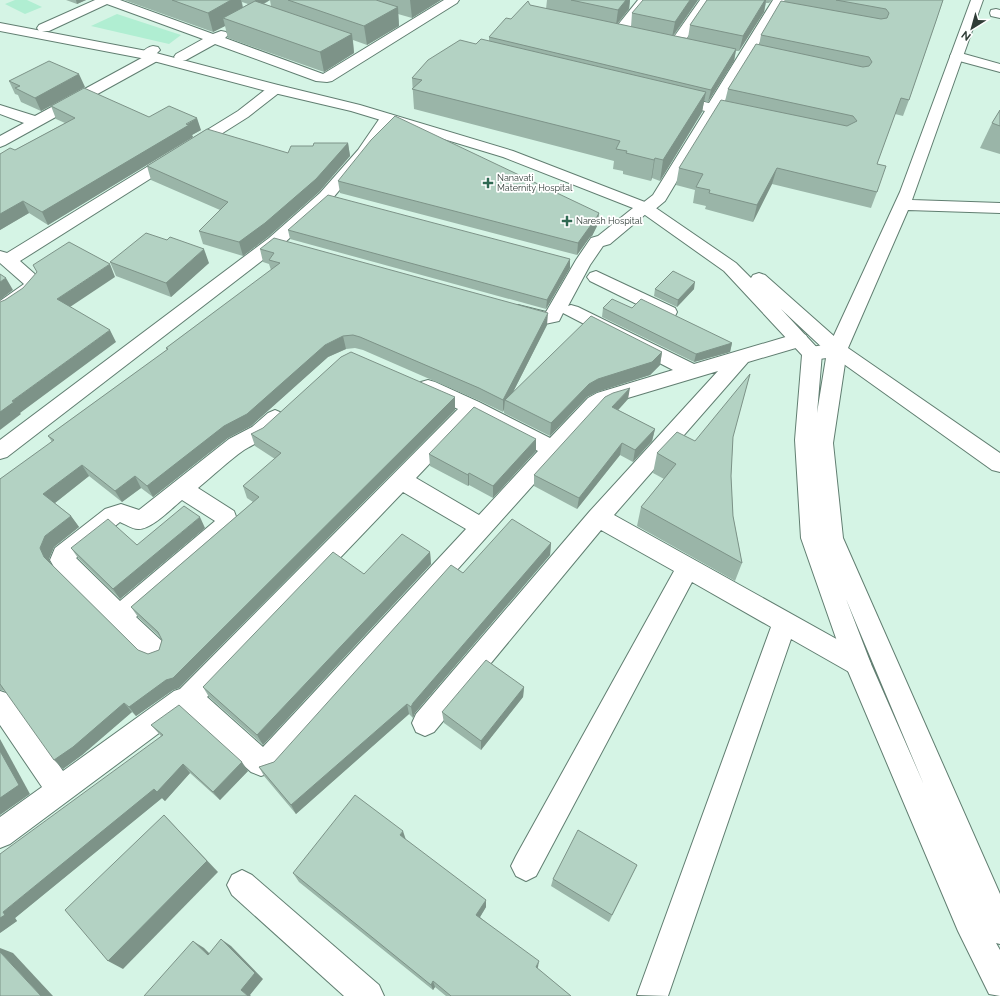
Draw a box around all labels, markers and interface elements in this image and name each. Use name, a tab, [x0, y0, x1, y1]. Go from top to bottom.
north arrow	[952, 8, 992, 48]
text: N	[959, 28, 974, 43]
place label: Nanavati Maternity Hospital	[497, 173, 573, 193]
marker: Nanavati Maternity Hospital	[482, 177, 494, 189]
marker: Naresh Hospital	[561, 215, 573, 227]
place label: Naresh Hospital	[576, 216, 643, 226]

